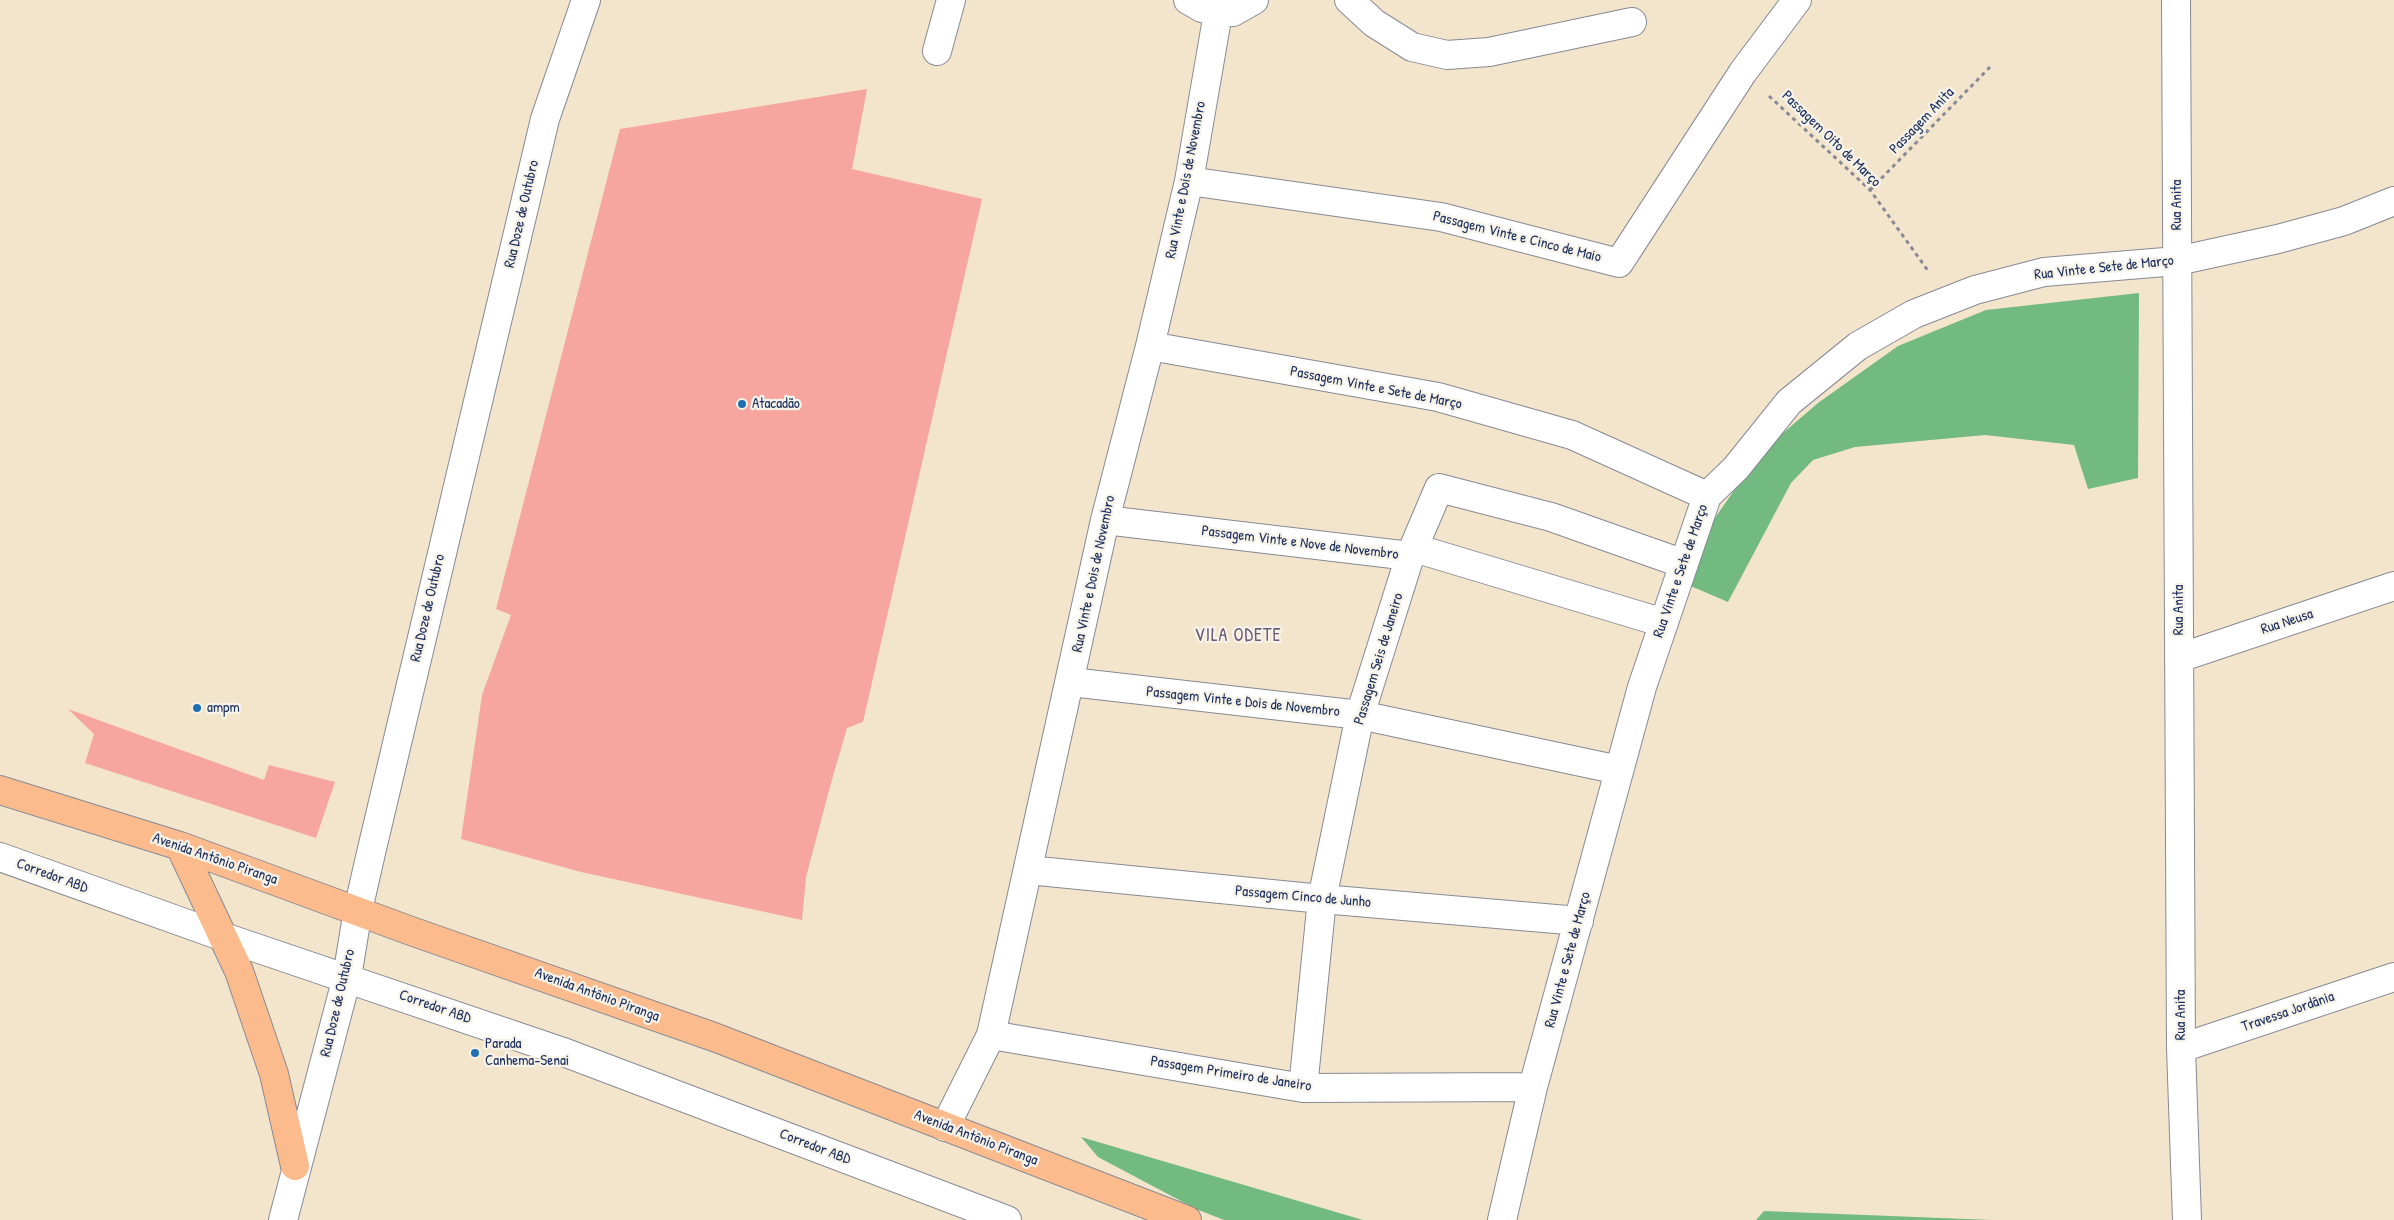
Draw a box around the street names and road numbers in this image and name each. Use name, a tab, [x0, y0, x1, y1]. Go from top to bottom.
street label: Passagem Anita	[1886, 84, 1958, 158]
street label: Passagem Oito de Março	[1778, 87, 1884, 191]
street label: Rua Vinte e Dois de Novembro	[1162, 100, 1210, 260]
street label: Rua Doze de Outubro	[501, 158, 543, 270]
street label: Rua Anita	[2168, 180, 2186, 230]
street label: Passagem Vinte e Cinco de Maio	[1431, 207, 1603, 267]
street label: Rua Vinte e Sete de Março	[2034, 252, 2174, 284]
street label: Passagem Vinte e Sete de Março	[1289, 363, 1463, 413]
street label: Rua Vinte e Dois de Novembro	[1069, 494, 1119, 654]
street label: Rua Vinte e Sete de Março	[1650, 502, 1712, 640]
street label: Passagem Vinte e Nove de Novembro	[1200, 522, 1400, 564]
street label: Rua Doze de Outubro	[407, 552, 449, 664]
street label: Rua Anita	[2170, 585, 2188, 635]
street label: Passagem Seis de Janeiro	[1350, 591, 1408, 727]
street label: Rua Neusa	[2259, 605, 2315, 639]
street label: Passagem Vinte e Dois de Novembro	[1145, 683, 1341, 721]
street label: Avenida Antônio Piranga	[150, 829, 280, 889]
street label: Corredor ABD	[14, 855, 90, 897]
street label: Passagem Cinco de Junho	[1234, 882, 1372, 912]
street label: Rua Vinte e Sete de Março	[1541, 890, 1595, 1030]
street label: Rua Doze de Outubro	[317, 947, 359, 1059]
street label: Avenida Antônio Piranga	[532, 964, 662, 1026]
street label: Corredor ABD	[397, 986, 473, 1028]
street label: Travessa Jordânia	[2239, 988, 2337, 1036]
street label: Rua Anita	[2172, 990, 2190, 1040]
street label: Passagem Primeiro de Janeiro	[1149, 1052, 1313, 1096]
street label: Avenida Antônio Piranga	[912, 1106, 1040, 1170]
street label: Corredor ABD	[777, 1125, 853, 1169]

